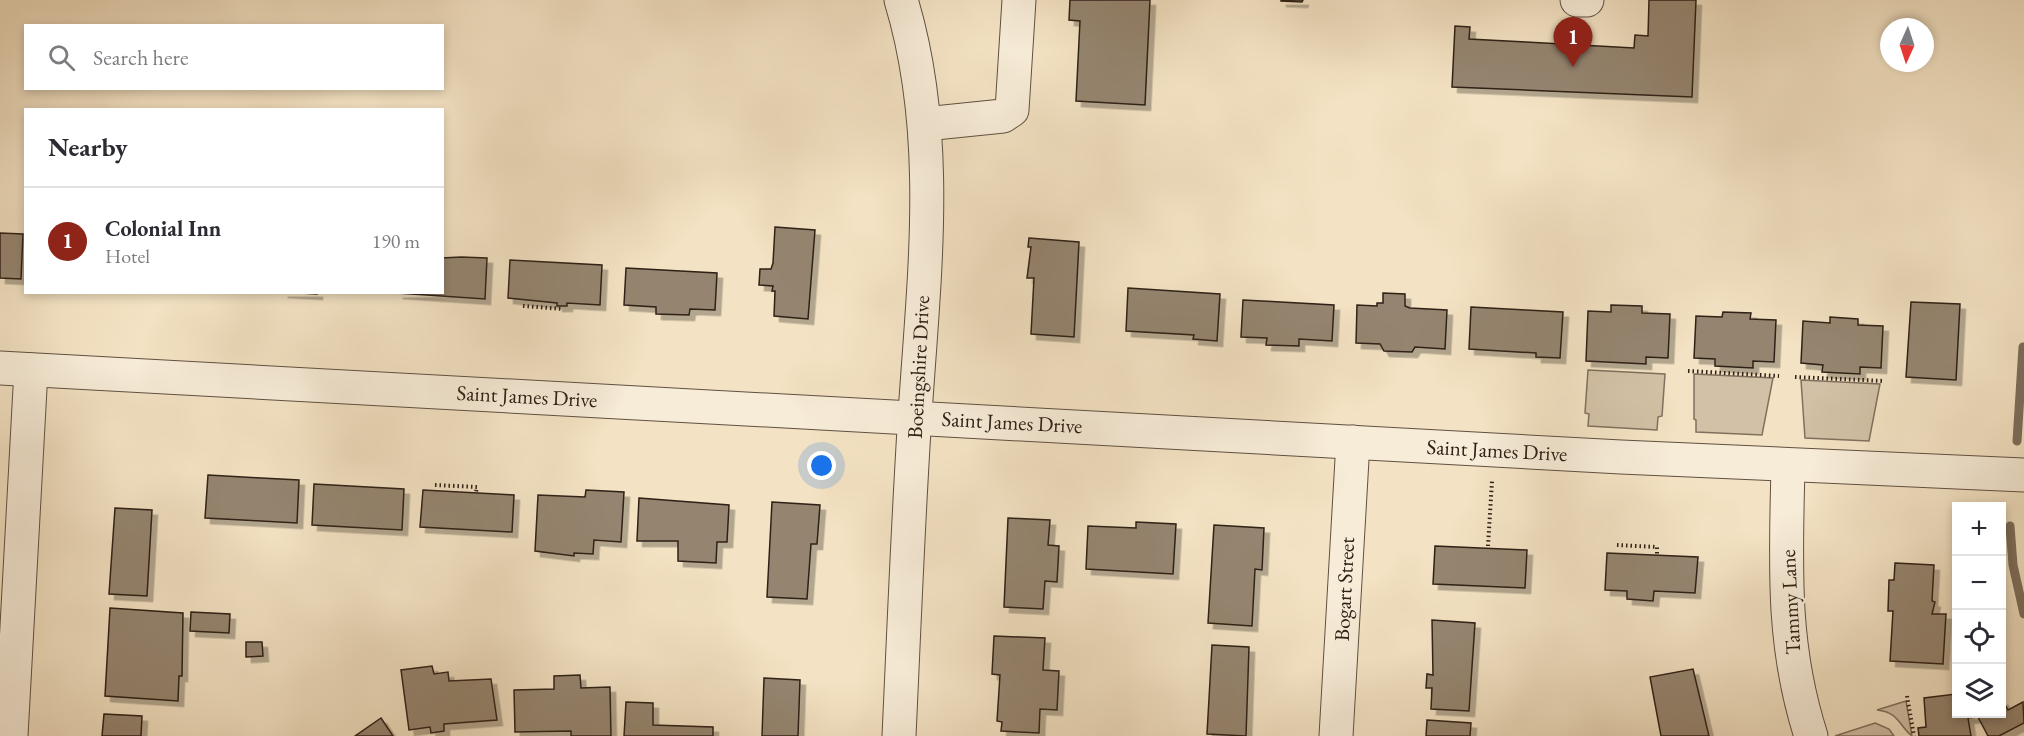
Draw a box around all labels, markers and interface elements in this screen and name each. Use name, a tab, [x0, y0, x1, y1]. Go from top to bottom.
pin: 1	[1554, 17, 1592, 67]
north arrow	[1880, 18, 1934, 72]
search box	[24, 24, 444, 90]
icon: search	[45, 41, 78, 74]
text: Search here	[93, 43, 188, 72]
text: Nearby	[48, 130, 128, 164]
text: Colonial Inn	[105, 214, 221, 243]
text: 1	[62, 228, 73, 254]
text: 190 m	[372, 228, 420, 254]
text: Hotel	[105, 243, 150, 269]
street label: Boeingshire Drive	[901, 295, 935, 439]
street label: Saint James Drive	[456, 379, 598, 413]
street label: Saint James Drive	[941, 405, 1083, 439]
street label: Saint James Drive	[1426, 433, 1568, 467]
your location	[807, 451, 836, 480]
map controls	[1952, 502, 2006, 718]
button: +	[1952, 502, 2006, 556]
street label: Bogart Street	[1328, 536, 1360, 642]
street label: Tammy Lane	[1774, 549, 1806, 655]
button: −	[1952, 556, 2006, 610]
button: locate	[1952, 610, 2006, 664]
button: layers	[1952, 664, 2006, 718]

